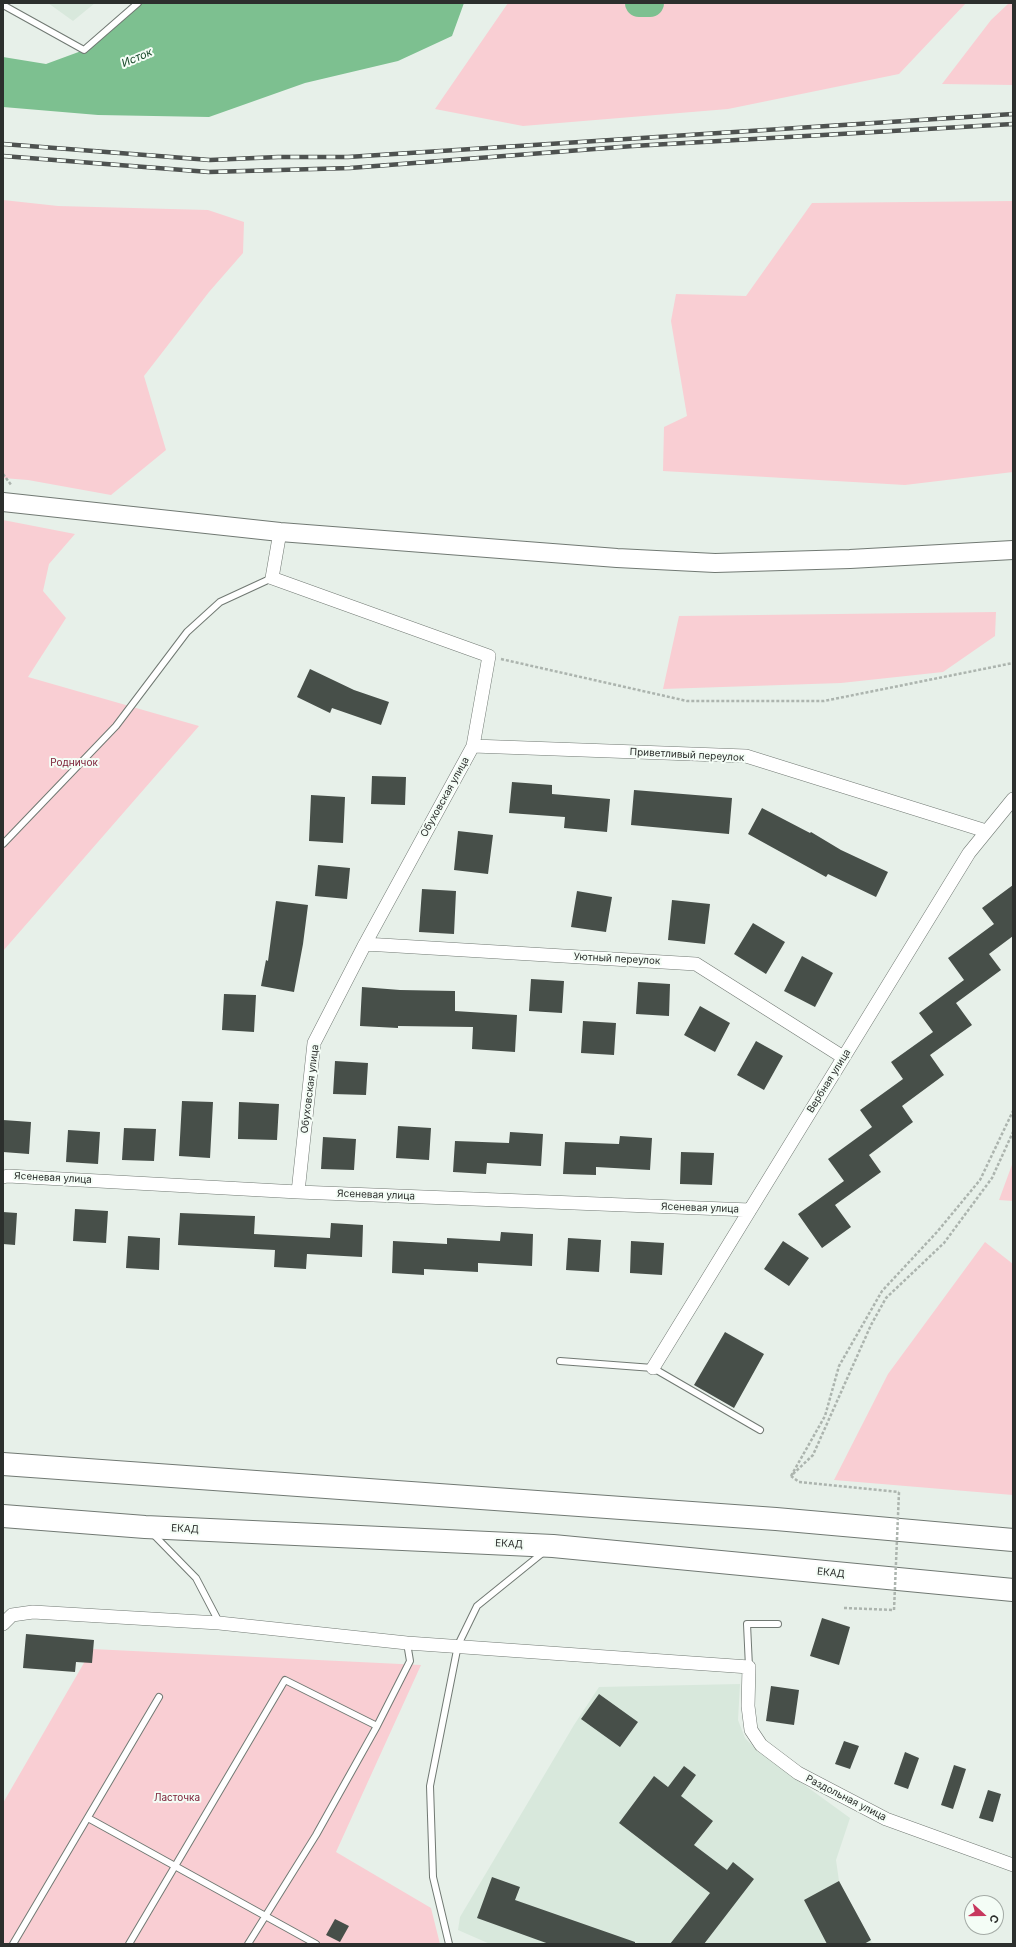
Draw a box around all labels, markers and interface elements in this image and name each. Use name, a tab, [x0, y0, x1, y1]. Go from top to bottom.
water label: Исток	[120, 46, 154, 70]
street label: Приветливый переулок	[629, 746, 745, 764]
street label: Обуховская улица	[418, 755, 472, 839]
park label: Родничок	[50, 757, 98, 769]
street label: Уютный переулок	[573, 951, 661, 967]
street label: Обуховская улица	[299, 1044, 321, 1134]
street label: Вербная улица	[805, 1047, 853, 1115]
street label: Ясеневая улица	[14, 1170, 92, 1186]
street label: Ясеневая улица	[337, 1188, 415, 1202]
street label: Ясеневая улица	[661, 1201, 739, 1215]
street label: ЕКАД	[171, 1522, 199, 1536]
street label: ЕКАД	[495, 1537, 523, 1551]
street label: ЕКАД	[817, 1566, 845, 1580]
street label: Раздольная улица	[804, 1772, 888, 1824]
park label: Ласточка	[154, 1792, 200, 1804]
north arrow	[964, 1895, 1004, 1935]
text: С	[986, 1913, 1002, 1925]

